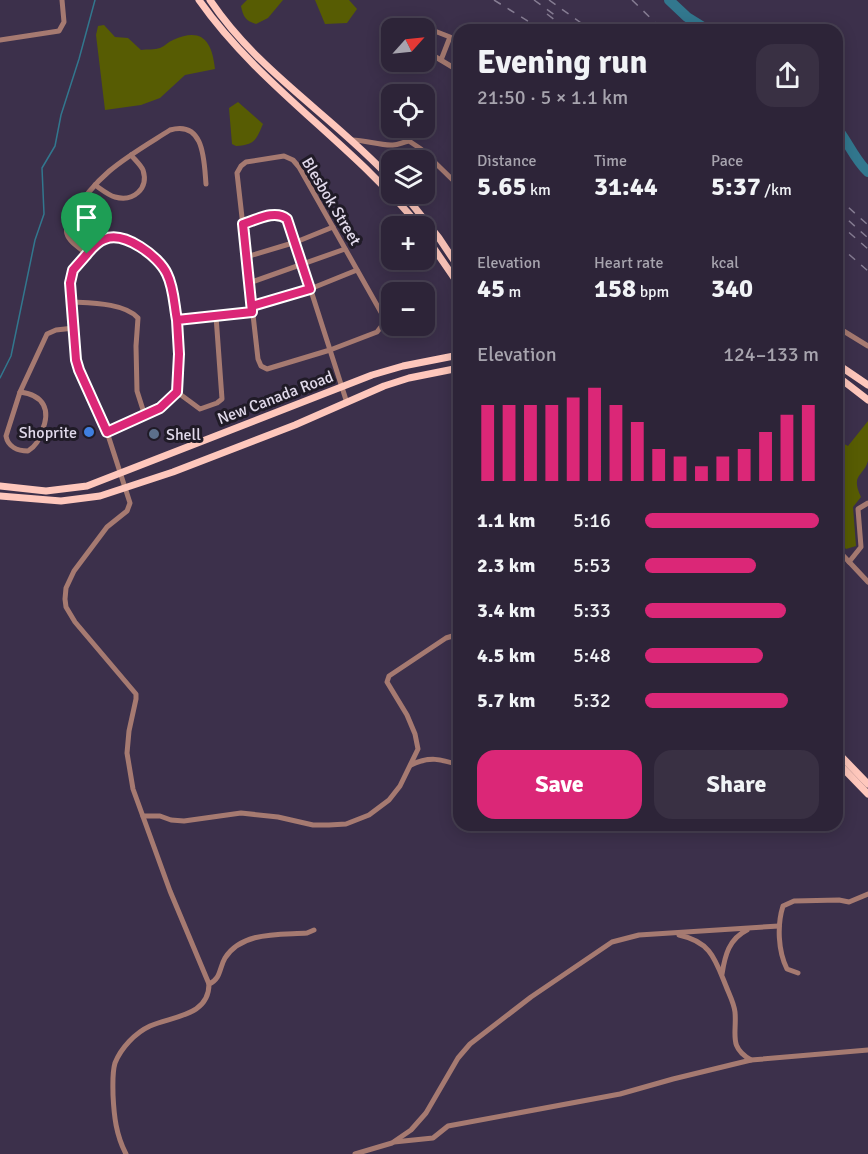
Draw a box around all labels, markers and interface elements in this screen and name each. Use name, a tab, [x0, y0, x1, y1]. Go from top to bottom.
north arrow	[381, 18, 435, 72]
map controls	[381, 18, 435, 336]
text: Evening run	[477, 42, 647, 83]
button: share	[756, 44, 819, 107]
button: locate	[381, 84, 435, 138]
text: 21:50 · 5 × 1.1 km	[477, 85, 628, 110]
button: layers	[381, 150, 435, 204]
text: Distance	[477, 151, 537, 171]
text: Time	[594, 151, 627, 171]
text: Pace	[711, 151, 743, 171]
street label: Blesbok Street	[297, 154, 365, 250]
text: 5.65	[477, 171, 527, 203]
text: 31:44	[594, 171, 658, 203]
text: 5:37	[711, 171, 761, 203]
text: km	[527, 180, 551, 200]
text: /km	[761, 180, 792, 200]
pin	[61, 192, 112, 254]
icon: arrive	[70, 201, 103, 234]
button: +	[381, 216, 435, 270]
text: Elevation	[477, 253, 541, 273]
text: Heart rate	[594, 253, 663, 273]
text: kcal	[711, 253, 739, 273]
text: 45	[477, 273, 505, 305]
text: 158	[594, 273, 636, 305]
text: 340	[711, 273, 753, 305]
button: −	[381, 282, 435, 336]
text: m	[505, 282, 521, 302]
text: bpm	[636, 282, 669, 302]
text: Elevation	[477, 342, 557, 367]
text: 124–133 m	[723, 342, 819, 367]
street label: New Canada Road	[215, 367, 336, 429]
place label: Shoprite	[19, 423, 77, 443]
marker: Shoprite	[82, 425, 96, 439]
place label: Shell	[166, 425, 201, 445]
marker: Shell	[147, 427, 161, 441]
text: 1.1 km	[477, 508, 535, 533]
text: 5:16	[573, 508, 611, 533]
text: 2.3 km	[477, 553, 535, 578]
text: 5:53	[573, 553, 611, 578]
text: 3.4 km	[477, 598, 535, 623]
text: 5:33	[573, 598, 611, 623]
text: 4.5 km	[477, 643, 535, 668]
text: 5:48	[573, 643, 611, 668]
text: 5.7 km	[477, 688, 535, 713]
text: 5:32	[573, 688, 611, 713]
button: Save	[477, 750, 642, 819]
button: Share	[654, 750, 819, 819]

